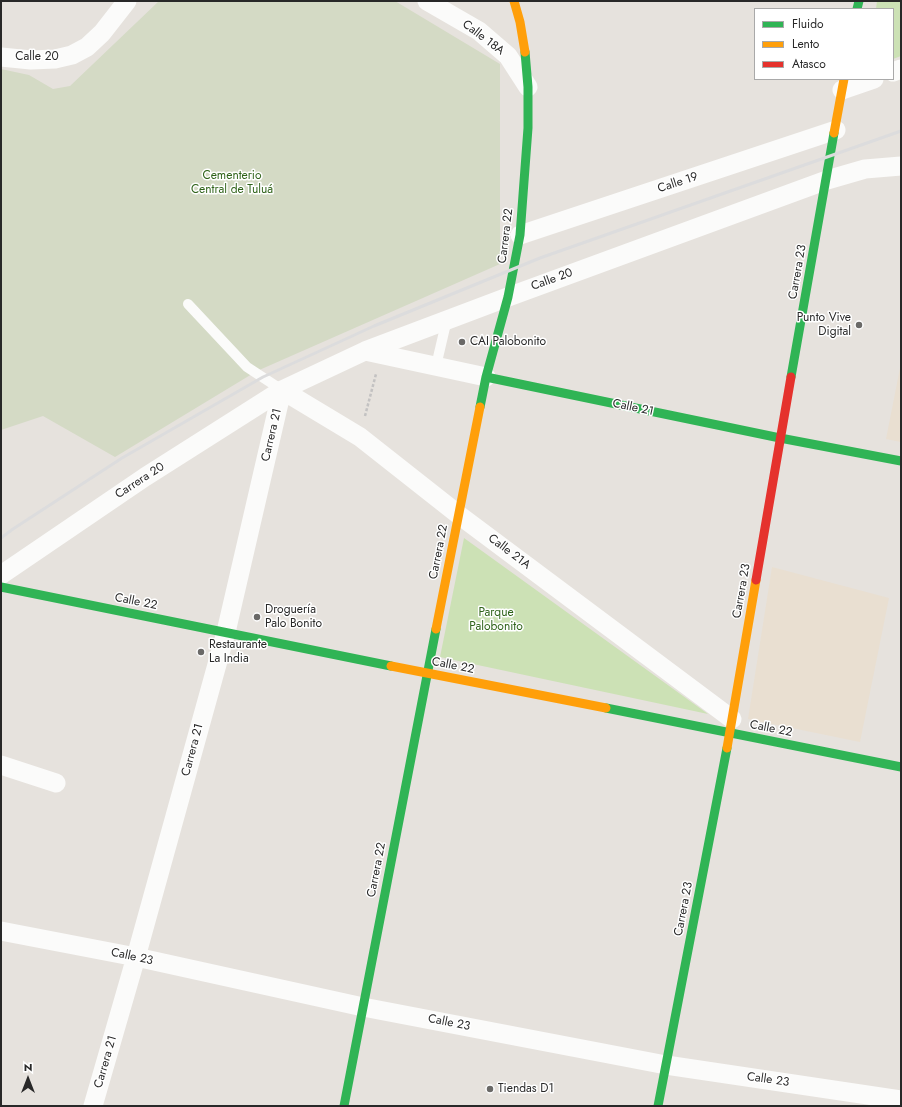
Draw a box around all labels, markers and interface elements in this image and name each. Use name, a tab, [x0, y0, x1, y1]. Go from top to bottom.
legend	[754, 8, 894, 80]
text: Fluido	[792, 15, 824, 33]
street label: Calle 18A	[459, 18, 507, 58]
text: Lento	[792, 35, 819, 53]
street label: Calle 20	[15, 50, 59, 64]
text: Atasco	[792, 55, 826, 73]
park label: Cementerio Central de Tuluá	[191, 169, 273, 197]
street label: Calle 19	[656, 170, 700, 196]
street label: Carrera 22	[495, 208, 517, 264]
street label: Carrera 23	[786, 244, 810, 300]
street label: Calle 20	[529, 266, 575, 294]
place label: Punto Vive Digital	[797, 311, 851, 339]
marker: Punto Vive Digital	[854, 320, 864, 330]
place label: CAI Palobonito	[470, 335, 546, 349]
marker: CAI Palobonito	[457, 337, 467, 347]
street label: Calle 21	[611, 397, 655, 419]
street label: Carrera 21	[259, 407, 285, 463]
street label: Carrera 20	[113, 460, 167, 502]
street label: Carrera 22	[427, 523, 451, 581]
street label: Calle 21A	[485, 531, 533, 573]
street label: Carrera 23	[730, 563, 754, 619]
street label: Calle 22	[114, 591, 158, 613]
place label: Droguería Palo Bonito	[265, 603, 322, 631]
park label: Parque Palobonito	[469, 606, 523, 634]
marker: Droguería Palo Bonito	[252, 612, 262, 622]
place label: Restaurante La India	[209, 638, 267, 666]
marker: Restaurante La India	[196, 647, 206, 657]
street label: Calle 22	[431, 655, 475, 677]
street label: Calle 22	[749, 718, 793, 740]
street label: Carrera 21	[179, 722, 207, 778]
street label: Carrera 22	[365, 841, 389, 899]
street label: Carrera 23	[672, 881, 696, 937]
street label: Calle 23	[110, 946, 154, 968]
street label: Calle 23	[427, 1012, 471, 1034]
street label: Carrera 21	[92, 1034, 120, 1090]
north arrow	[8, 1059, 48, 1099]
text: N	[24, 1059, 32, 1075]
street label: Calle 23	[746, 1070, 790, 1090]
place label: Tiendas D1	[498, 1082, 554, 1096]
marker: Tiendas D1	[485, 1084, 495, 1094]

